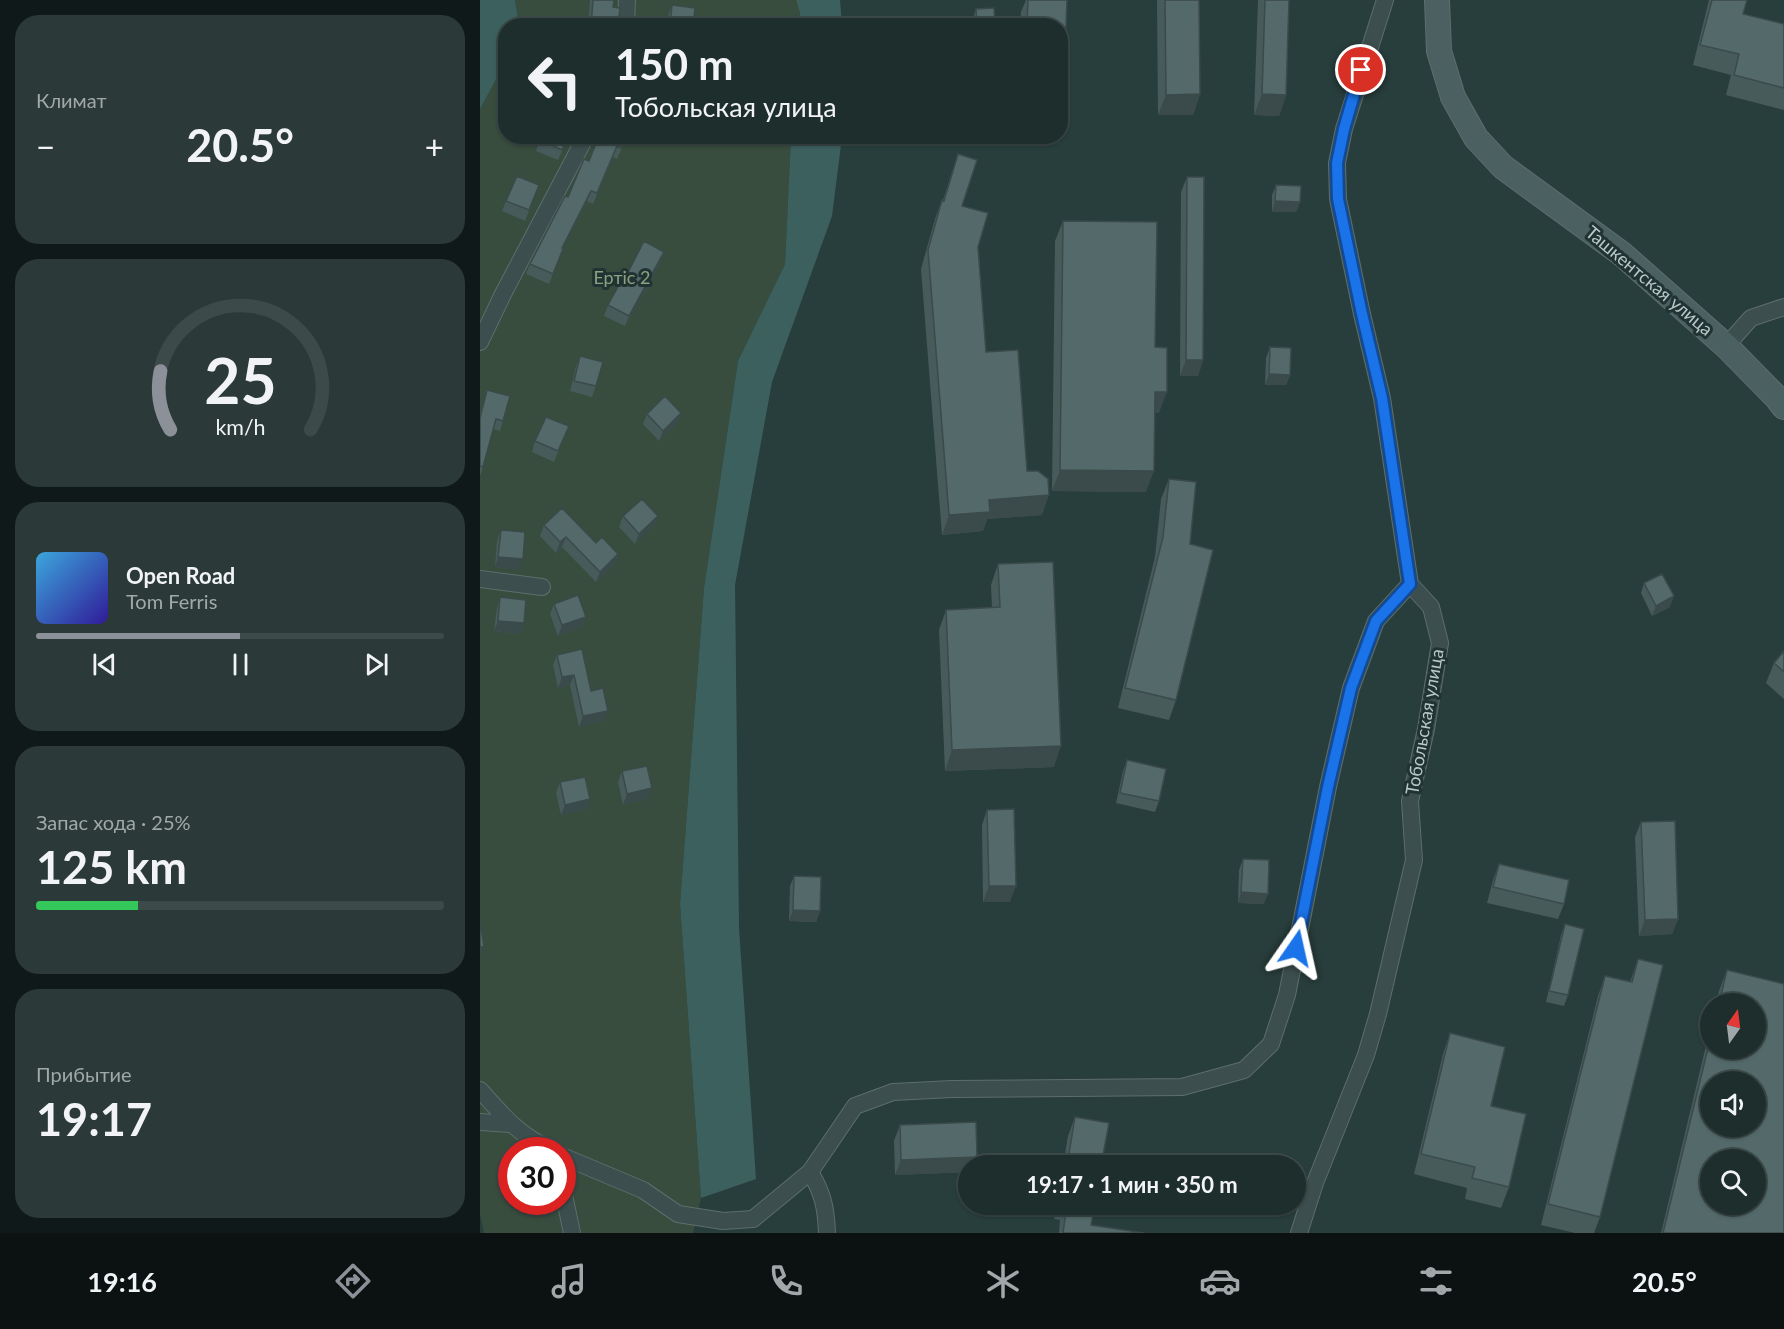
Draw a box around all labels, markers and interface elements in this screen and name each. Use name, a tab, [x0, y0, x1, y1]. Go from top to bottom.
text: 150 m	[615, 39, 733, 89]
icon: left	[516, 42, 594, 120]
pin	[1335, 44, 1386, 95]
icon: arrive	[1344, 53, 1377, 86]
text: Климат	[36, 88, 107, 112]
text: Тобольская улица	[615, 90, 837, 123]
text: 20.5°	[186, 118, 294, 172]
text: −	[36, 126, 55, 166]
text: +	[425, 126, 444, 166]
street label: Ташкентская улица	[1582, 221, 1718, 340]
park label: Ертіс 2	[593, 266, 651, 288]
text: 25	[204, 342, 276, 417]
text: km/h	[215, 414, 265, 440]
text: Open Road	[126, 562, 235, 589]
text: Tom Ferris	[126, 589, 217, 613]
street label: Тобольская улица	[1400, 647, 1448, 796]
icon: previous	[88, 648, 121, 681]
icon: pause	[224, 648, 257, 681]
icon: next	[360, 648, 393, 681]
text: Запас хода · 25%	[36, 810, 191, 834]
text: 125 km	[36, 840, 187, 894]
position arrow	[1264, 916, 1328, 980]
north arrow	[1700, 993, 1766, 1059]
map controls	[1700, 993, 1766, 1215]
text: Прибытие	[36, 1062, 132, 1086]
button: sound	[1700, 1071, 1766, 1137]
text: 19:17	[36, 1092, 152, 1146]
speed limit sign: 30	[498, 1137, 576, 1215]
button: search	[1700, 1149, 1766, 1215]
text: 19:17 · 1 мин · 350 m	[1026, 1171, 1238, 1198]
icon: directions	[332, 1260, 374, 1302]
icon: music	[548, 1260, 590, 1302]
icon: phone	[765, 1260, 807, 1302]
icon: climate	[982, 1260, 1024, 1302]
icon: car	[1199, 1260, 1241, 1302]
icon: filters	[1415, 1260, 1457, 1302]
text: 19:16	[87, 1265, 157, 1298]
text: 20.5°	[1632, 1265, 1697, 1298]

